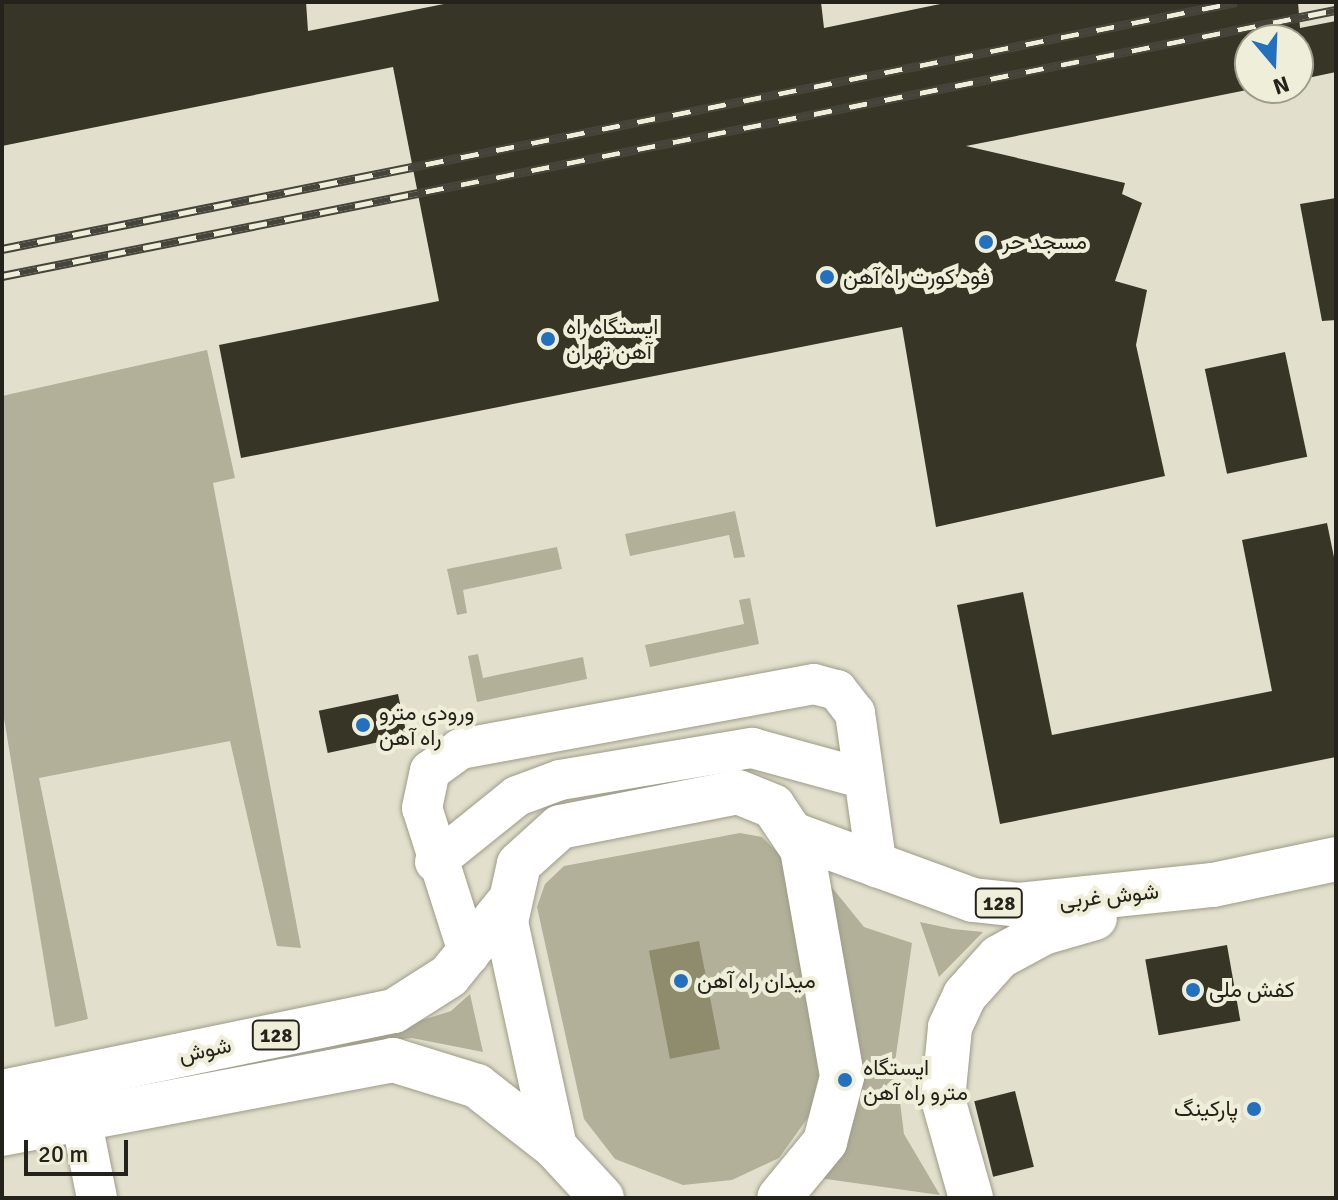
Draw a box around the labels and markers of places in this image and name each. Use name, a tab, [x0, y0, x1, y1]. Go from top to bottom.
place label: مسجد حر	[1002, 229, 1087, 255]
marker: مسجد حر	[977, 233, 995, 251]
place label: فود کورت راه آهن	[843, 264, 990, 290]
marker: فود کورت راه آهن	[818, 268, 836, 286]
place label: ایستگاه راه آهن تهران	[566, 313, 658, 364]
marker: ایستگاه راه آهن تهران	[537, 328, 559, 350]
place label: ورودی مترو راه آهن	[379, 699, 474, 750]
marker: ورودی مترو راه آهن	[354, 716, 372, 734]
place label: میدان راه آهن	[697, 968, 816, 994]
marker: میدان راه آهن	[672, 972, 690, 990]
place label: کفش ملی	[1209, 977, 1295, 1003]
marker: کفش ملی	[1184, 981, 1202, 999]
place label: ایستگاه مترو راه آهن	[863, 1054, 968, 1106]
marker: ایستگاه مترو راه آهن	[834, 1069, 856, 1091]
place label: پارکینگ	[1174, 1096, 1238, 1122]
marker: پارکینگ	[1245, 1100, 1263, 1118]

